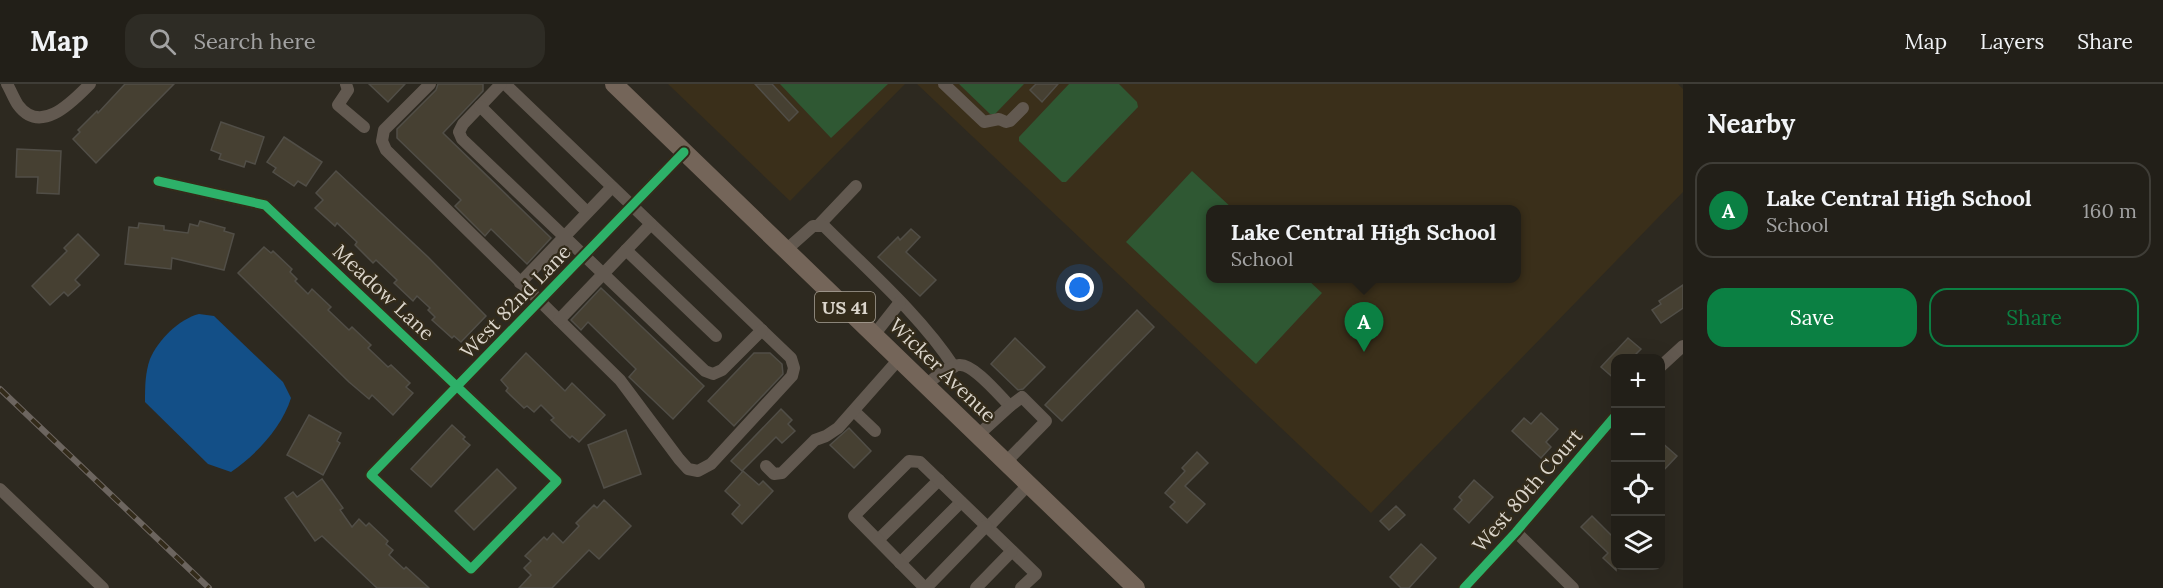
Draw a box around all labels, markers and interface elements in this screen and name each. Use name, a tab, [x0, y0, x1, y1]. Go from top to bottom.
search box	[125, 14, 545, 68]
text: Map	[30, 23, 89, 59]
icon: search	[146, 25, 179, 58]
text: Search here	[194, 27, 316, 55]
text: Map	[1904, 28, 1947, 55]
text: Layers	[1980, 28, 2044, 55]
text: Share	[2077, 28, 2133, 55]
text: Nearby	[1707, 107, 1795, 140]
text: Lake Central High School	[1766, 184, 2032, 212]
text: A	[1722, 198, 1735, 223]
text: 160 m	[2083, 198, 2137, 223]
popup	[1206, 205, 1521, 283]
text: School	[1766, 212, 1829, 237]
text: Lake Central High School	[1231, 218, 1496, 246]
street label: Meadow Lane	[328, 239, 440, 345]
street label: West 82nd Lane	[454, 239, 576, 363]
text: School	[1231, 246, 1293, 271]
your location	[1065, 273, 1094, 302]
button: Save	[1707, 288, 1917, 347]
button: Share	[1929, 288, 2139, 347]
road number: US 41	[815, 292, 875, 322]
pin: A	[1344, 302, 1384, 352]
street label: Wicker Avenue	[884, 313, 1002, 427]
map controls	[1611, 354, 1665, 570]
button: +	[1611, 354, 1665, 408]
button: −	[1611, 408, 1665, 462]
street label: West 80th Court	[1467, 423, 1587, 557]
button: locate	[1611, 462, 1665, 516]
button: layers	[1611, 516, 1665, 570]

